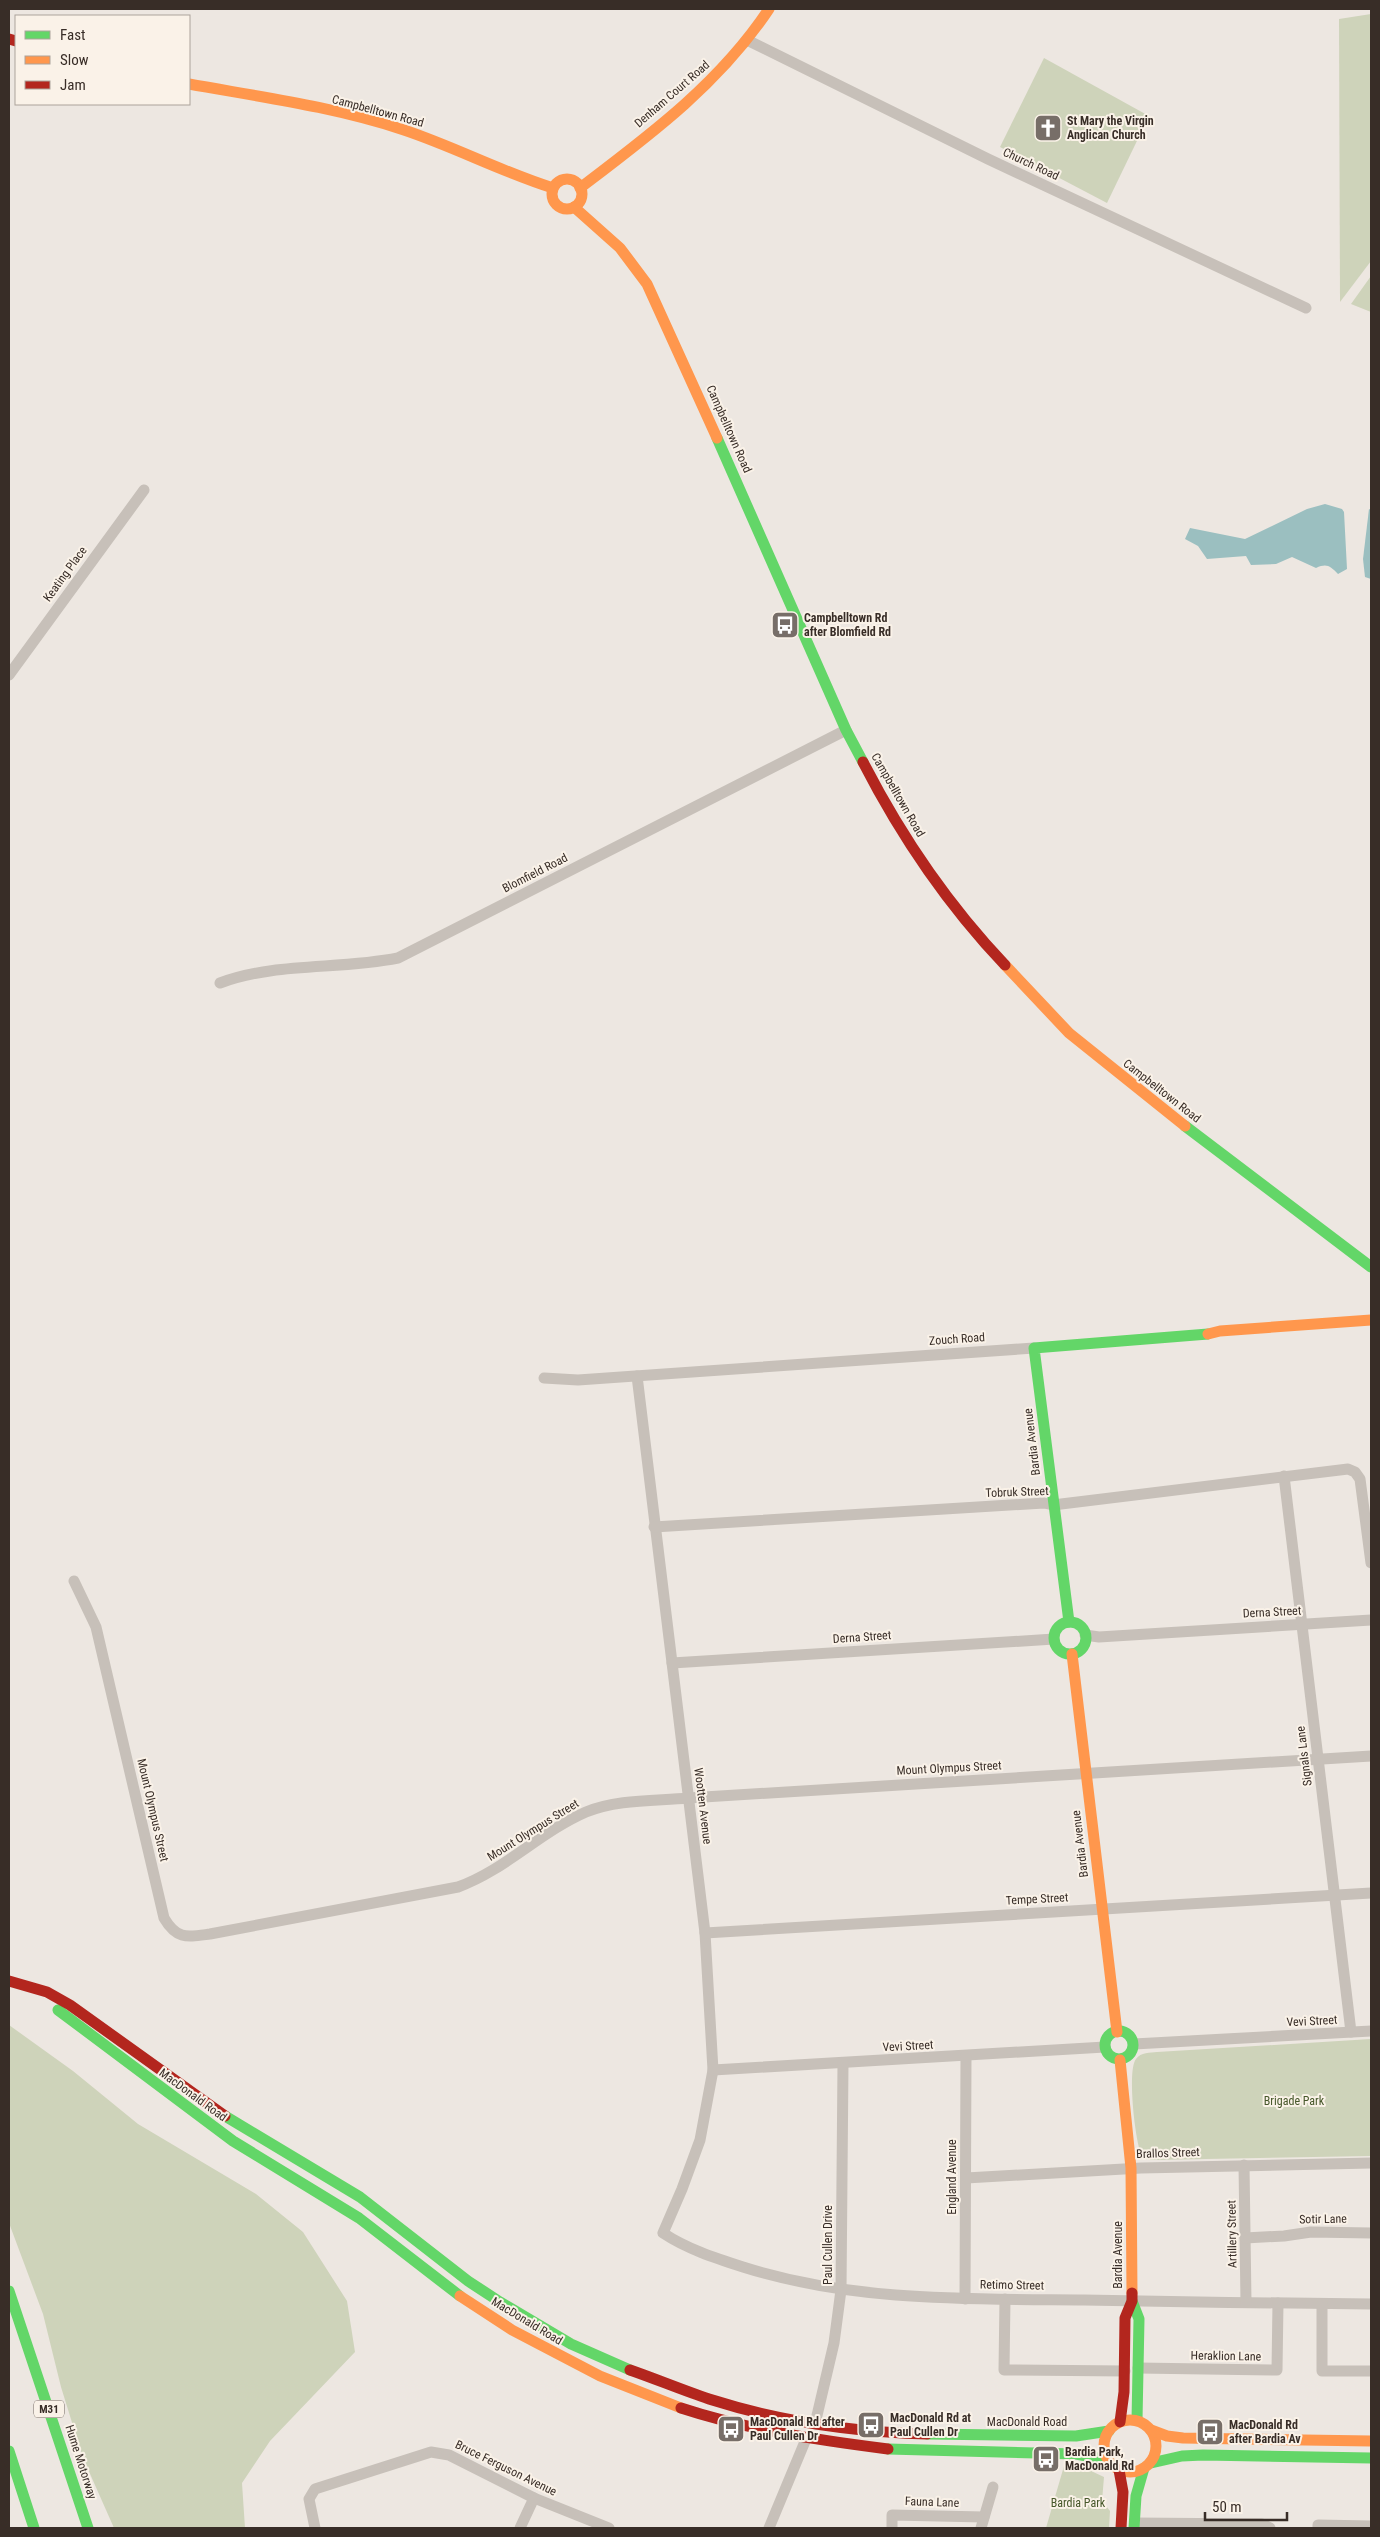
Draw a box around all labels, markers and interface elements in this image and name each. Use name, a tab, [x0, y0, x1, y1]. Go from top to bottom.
legend	[15, 15, 190, 105]
text: Fast	[60, 26, 85, 44]
text: Slow	[60, 51, 89, 69]
street label: Denham Court Road	[632, 58, 712, 130]
text: Jam	[60, 76, 86, 94]
street label: Campbelltown Road	[331, 92, 425, 130]
church icon: St Mary the Virgin Anglican Church	[1033, 113, 1063, 143]
place label: St Mary the Virgin Anglican Church	[1067, 114, 1154, 142]
street label: Church Road	[1001, 145, 1061, 183]
street label: Campbelltown Road	[703, 383, 755, 475]
street label: Keating Place	[40, 543, 90, 604]
bus stop icon: Campbelltown Rd after Blomfield Rd	[770, 610, 800, 640]
place label: Campbelltown Rd after Blomfield Rd	[804, 611, 891, 639]
street label: Campbelltown Road	[868, 751, 928, 839]
street label: Blomfield Road	[500, 851, 570, 895]
street label: Campbelltown Road	[1120, 1056, 1204, 1126]
street label: Zouch Road	[928, 1330, 986, 1348]
street label: Bardia Avenue	[1021, 1407, 1043, 1476]
street label: Tobruk Street	[985, 1484, 1049, 1500]
street label: Derna Street	[1242, 1603, 1302, 1621]
street label: Derna Street	[832, 1628, 892, 1646]
street label: Signals Lane	[1293, 1725, 1315, 1787]
street label: Mount Olympus Street	[134, 1757, 172, 1863]
street label: Mount Olympus Street	[896, 1758, 1002, 1778]
street label: Wootten Avenue	[691, 1767, 715, 1845]
street label: Mount Olympus Street	[485, 1796, 582, 1864]
street label: Bardia Avenue	[1069, 1809, 1091, 1878]
street label: Tempe Street	[1005, 1890, 1069, 1908]
street label: Vevi Street	[1286, 2013, 1338, 2029]
street label: Vevi Street	[882, 2038, 934, 2054]
street label: MacDonald Road	[156, 2066, 230, 2124]
park label: Brigade Park	[1264, 2094, 1325, 2108]
street label: England Avenue	[945, 2139, 959, 2215]
street label: Brallos Street	[1136, 2145, 1200, 2161]
street label: Artillery Street	[1224, 2199, 1240, 2268]
street label: Paul Cullen Drive	[821, 2205, 835, 2285]
street label: Sotir Lane	[1299, 2212, 1347, 2226]
street label: Bardia Avenue	[1111, 2221, 1125, 2289]
street label: Retimo Street	[980, 2277, 1045, 2293]
street label: MacDonald Road	[489, 2294, 565, 2348]
street label: Heraklion Lane	[1191, 2348, 1262, 2364]
road number: M31	[34, 2400, 64, 2418]
bus stop icon: MacDonald Rd at Paul Cullen Dr	[856, 2410, 886, 2440]
place label: MacDonald Rd at Paul Cullen Dr	[890, 2411, 971, 2439]
bus stop icon: MacDonald Rd after Paul Cullen Dr	[716, 2414, 746, 2444]
place label: MacDonald Rd after Paul Cullen Dr	[750, 2415, 845, 2443]
street label: MacDonald Road	[987, 2415, 1067, 2429]
bus stop icon: MacDonald Rd after Bardia Av	[1195, 2417, 1225, 2447]
place label: MacDonald Rd after Bardia Av	[1229, 2418, 1301, 2446]
street label: Hume Motorway	[62, 2423, 100, 2501]
street label: Bruce Ferguson Avenue	[453, 2437, 559, 2499]
bus stop icon: Bardia Park, MacDonald Rd	[1031, 2444, 1061, 2474]
place label: Bardia Park, MacDonald Rd	[1065, 2445, 1134, 2473]
scale bar	[1205, 2490, 1288, 2522]
street label: Fauna Lane	[905, 2494, 960, 2510]
park label: Bardia Park	[1051, 2496, 1106, 2510]
text: 50 m	[1212, 2498, 1242, 2516]

